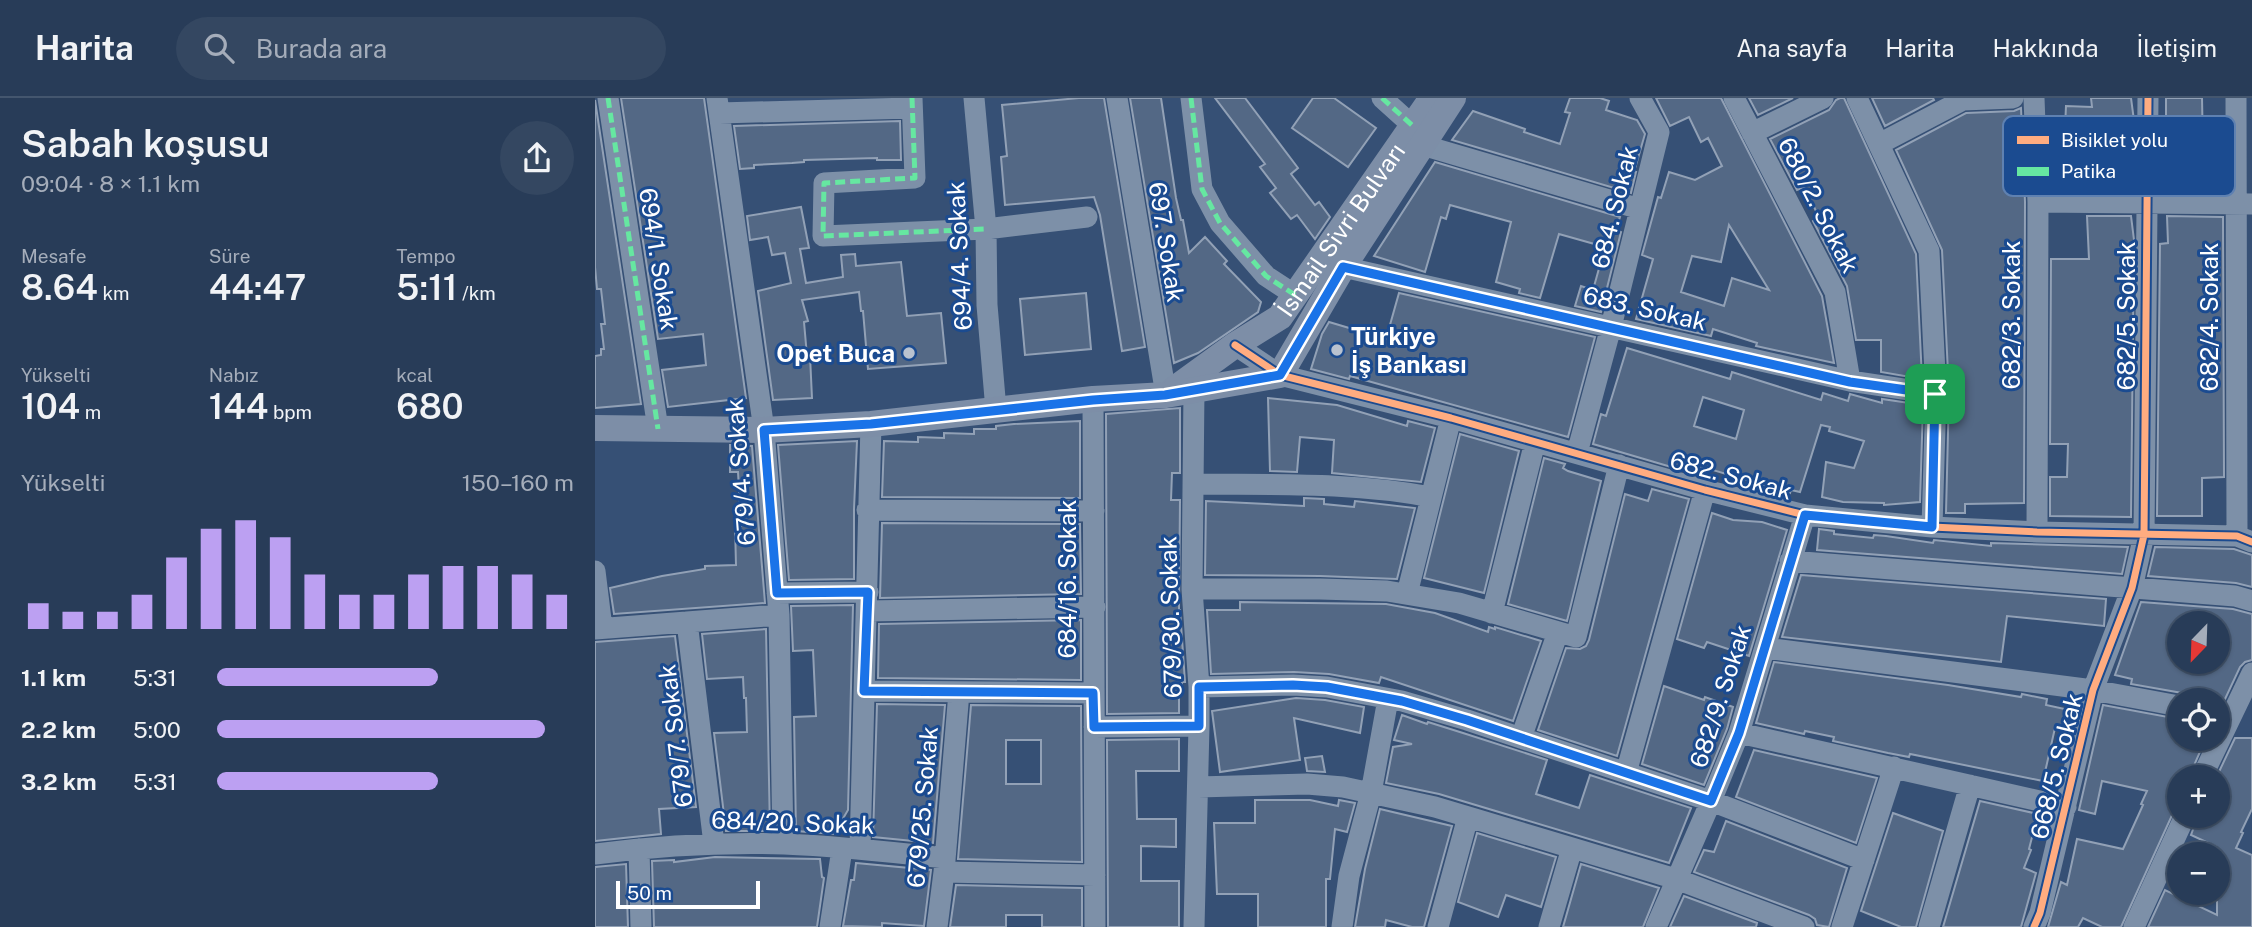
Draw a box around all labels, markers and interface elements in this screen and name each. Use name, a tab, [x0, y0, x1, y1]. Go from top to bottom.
search box	[176, 17, 666, 80]
text: Harita	[35, 29, 134, 67]
icon: search	[200, 29, 238, 67]
text: Burada ara	[256, 33, 387, 64]
text: Ana sayfa	[1736, 34, 1847, 62]
text: Harita	[1885, 34, 1955, 62]
text: Hakkında	[1993, 34, 2098, 62]
text: İletişim	[2136, 34, 2217, 62]
legend	[2003, 116, 2235, 196]
text: Sabah koşusu	[21, 121, 270, 166]
button: share	[500, 121, 574, 195]
text: Bisiklet yolu	[2061, 129, 2168, 151]
street label: 680/2. Sokak	[1773, 133, 1865, 277]
street label: İsmail Sivri Bulvarı	[1271, 138, 1410, 322]
street label: 684. Sokak	[1585, 142, 1643, 272]
text: Patika	[2061, 160, 2116, 182]
text: 09:04 · 8 × 1.1 km	[21, 170, 200, 197]
street label: 697. Sokak	[1144, 180, 1190, 304]
street label: 694/4. Sokak	[941, 181, 977, 331]
street label: 694/1. Sokak	[634, 186, 684, 332]
street label: 682/3. Sokak	[1997, 241, 2025, 389]
street label: 682/5. Sokak	[2112, 241, 2140, 391]
street label: 682/4. Sokak	[2195, 243, 2223, 391]
text: Mesafe	[21, 245, 86, 267]
text: Süre	[209, 245, 251, 267]
text: Tempo	[396, 245, 456, 267]
text: 8.64	[21, 267, 98, 308]
text: 44:47	[209, 267, 306, 308]
text: 5:11	[396, 267, 457, 308]
street label: 683. Sokak	[1581, 280, 1709, 336]
text: km	[98, 282, 130, 304]
text: /km	[457, 282, 496, 304]
place label: Türkiye İş Bankası	[1351, 322, 1467, 379]
place label: Opet Buca	[776, 339, 895, 367]
marker: Türkiye İş Bankası	[1329, 342, 1345, 358]
marker: Opet Buca	[901, 345, 917, 361]
text: Yükselti	[21, 364, 91, 386]
text: Nabız	[209, 364, 259, 386]
text: kcal	[396, 364, 433, 386]
pin	[1905, 364, 1965, 424]
icon: arrive	[1916, 375, 1954, 413]
text: 104	[21, 386, 80, 427]
text: 144	[209, 386, 268, 427]
text: 680	[396, 386, 464, 427]
street label: 679/4. Sokak	[720, 397, 760, 547]
text: m	[80, 401, 101, 423]
text: bpm	[268, 401, 312, 423]
street label: 682. Sokak	[1667, 445, 1795, 505]
text: Yükselti	[21, 469, 105, 496]
text: 150–160 m	[462, 469, 574, 496]
street label: 684/16. Sokak	[1053, 499, 1081, 659]
street label: 679/30. Sokak	[1153, 535, 1187, 699]
north arrow	[2167, 611, 2229, 674]
map controls	[2167, 611, 2230, 905]
street label: 682/9. Sokak	[1684, 621, 1756, 771]
street label: 679/7. Sokak	[652, 663, 698, 809]
text: 1.1 km	[21, 664, 86, 691]
text: 5:31	[133, 664, 177, 691]
button: locate	[2167, 688, 2230, 751]
street label: 668/5. Sokak	[2024, 690, 2088, 842]
text: 2.2 km	[21, 716, 96, 743]
text: 5:00	[133, 716, 181, 743]
street label: 679/25. Sokak	[901, 725, 943, 889]
button: +	[2167, 765, 2230, 828]
text: 3.2 km	[21, 768, 97, 795]
text: 5:31	[133, 768, 177, 795]
street label: 684/20. Sokak	[711, 805, 875, 839]
button: −	[2167, 842, 2230, 905]
scale bar	[616, 878, 759, 910]
text: 50 m	[627, 882, 672, 904]

